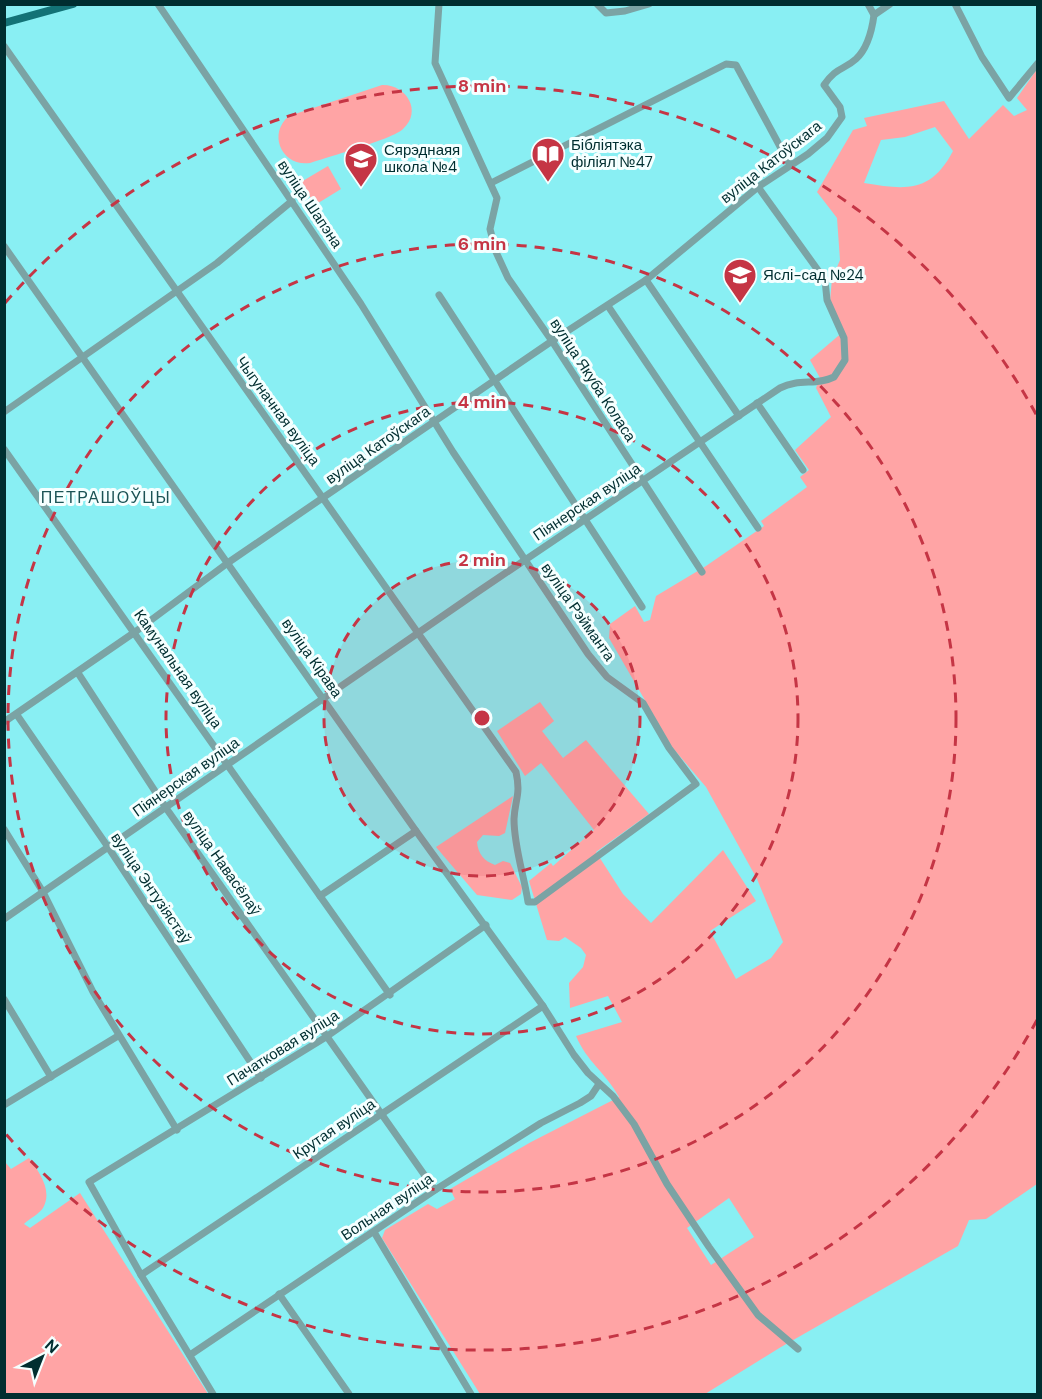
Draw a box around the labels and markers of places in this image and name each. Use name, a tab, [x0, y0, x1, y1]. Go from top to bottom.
place label: Бібліятэка філіял №47	[571, 135, 653, 172]
library icon: Бібліятэка філіял №47	[530, 136, 566, 183]
place label: Сярэднаяя школа №4	[384, 140, 460, 177]
school or university icon: Сярэднаяя школа №4	[343, 141, 379, 188]
school or university icon: Яслі-сад №24	[722, 257, 758, 304]
place label: Яслі-сад №24	[763, 265, 864, 285]
centre of rings	[472, 708, 492, 728]

